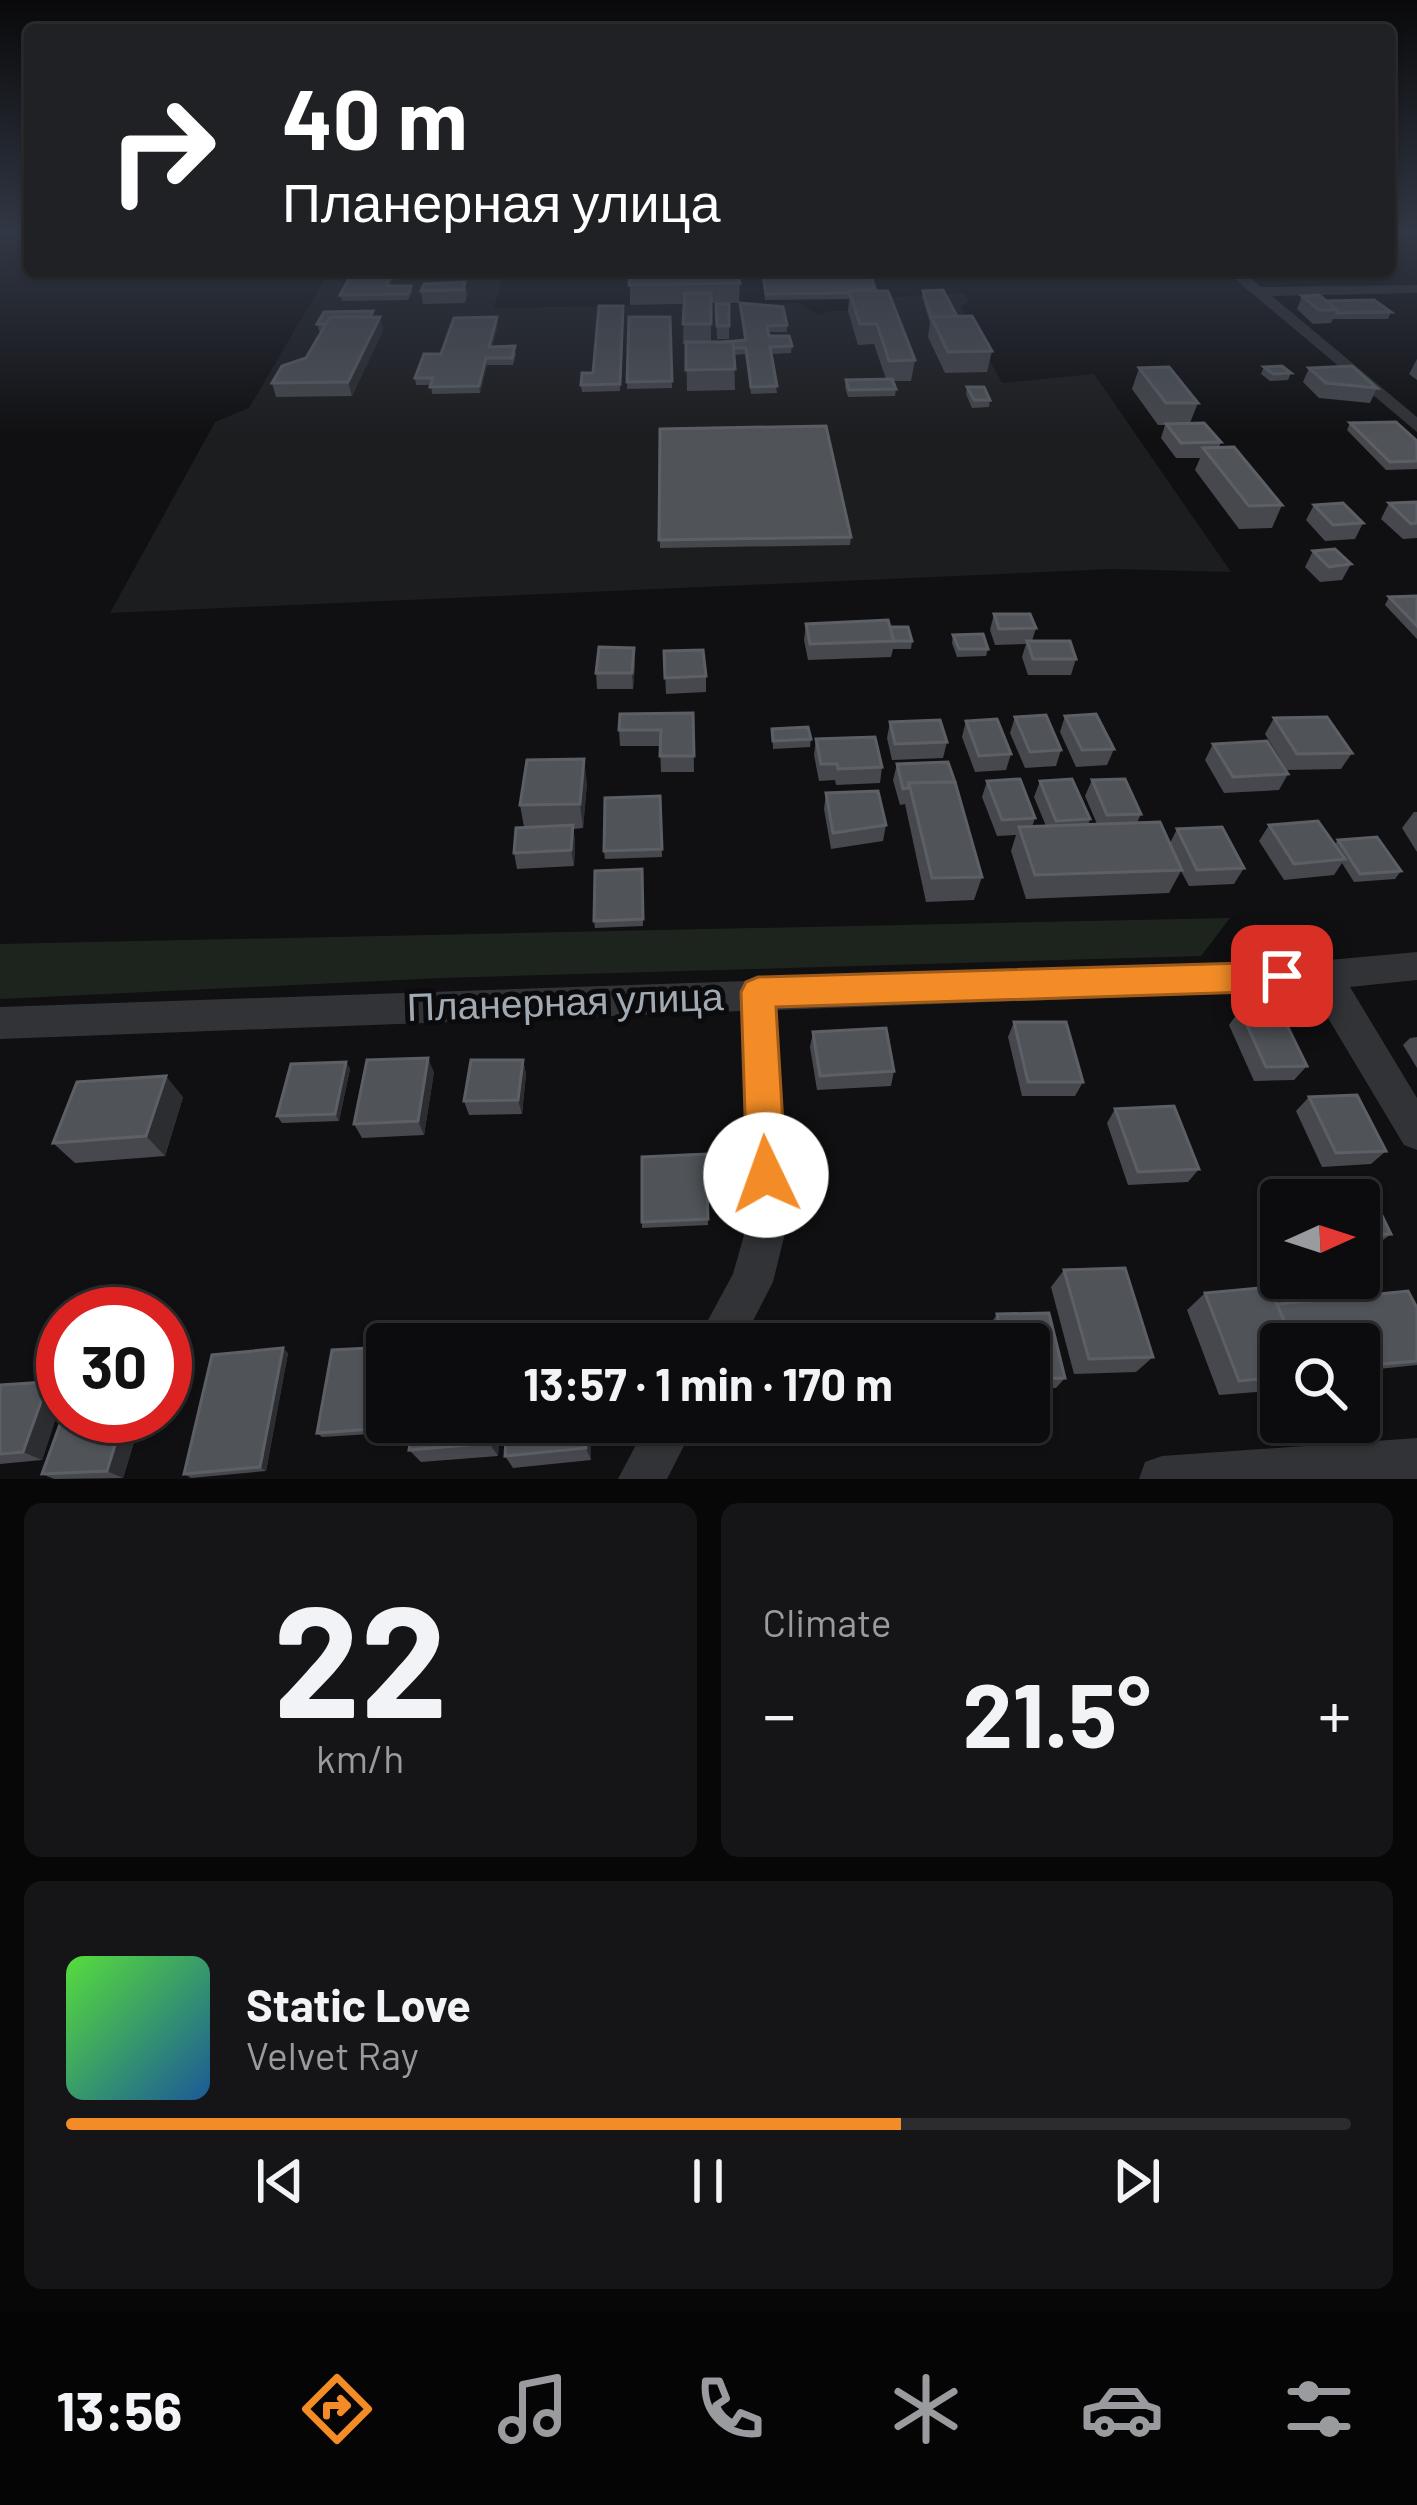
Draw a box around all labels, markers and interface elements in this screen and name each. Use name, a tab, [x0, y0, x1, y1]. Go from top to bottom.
text: 40 m	[282, 66, 468, 167]
icon: right	[84, 72, 240, 228]
text: Планерная улица	[282, 168, 721, 233]
pin	[1231, 925, 1333, 1027]
icon: arrive	[1249, 943, 1315, 1009]
street label: Планерная улица	[406, 971, 724, 1029]
position arrow	[703, 1112, 829, 1238]
north arrow	[1260, 1179, 1380, 1299]
map controls	[1260, 1179, 1380, 1443]
speed limit sign: 30	[36, 1287, 192, 1443]
button: search	[1260, 1323, 1380, 1443]
text: 13:57 · 1 min · 170 m	[523, 1356, 893, 1410]
text: 22	[273, 1562, 448, 1749]
text: Climate	[763, 1598, 892, 1645]
text: 21.5°	[963, 1658, 1151, 1766]
text: −	[763, 1673, 796, 1752]
text: +	[1318, 1673, 1351, 1752]
text: km/h	[316, 1734, 404, 1781]
text: Static Love	[246, 1977, 471, 2031]
text: Velvet Ray	[246, 2031, 419, 2078]
icon: previous	[247, 2148, 313, 2214]
icon: pause	[675, 2148, 741, 2214]
icon: next	[1104, 2148, 1170, 2214]
icon: directions	[295, 2367, 379, 2451]
icon: music	[491, 2367, 575, 2451]
icon: phone	[688, 2367, 772, 2451]
icon: climate	[884, 2367, 968, 2451]
icon: car	[1080, 2367, 1164, 2451]
icon: filters	[1277, 2367, 1361, 2451]
text: 13:56	[56, 2377, 182, 2442]

